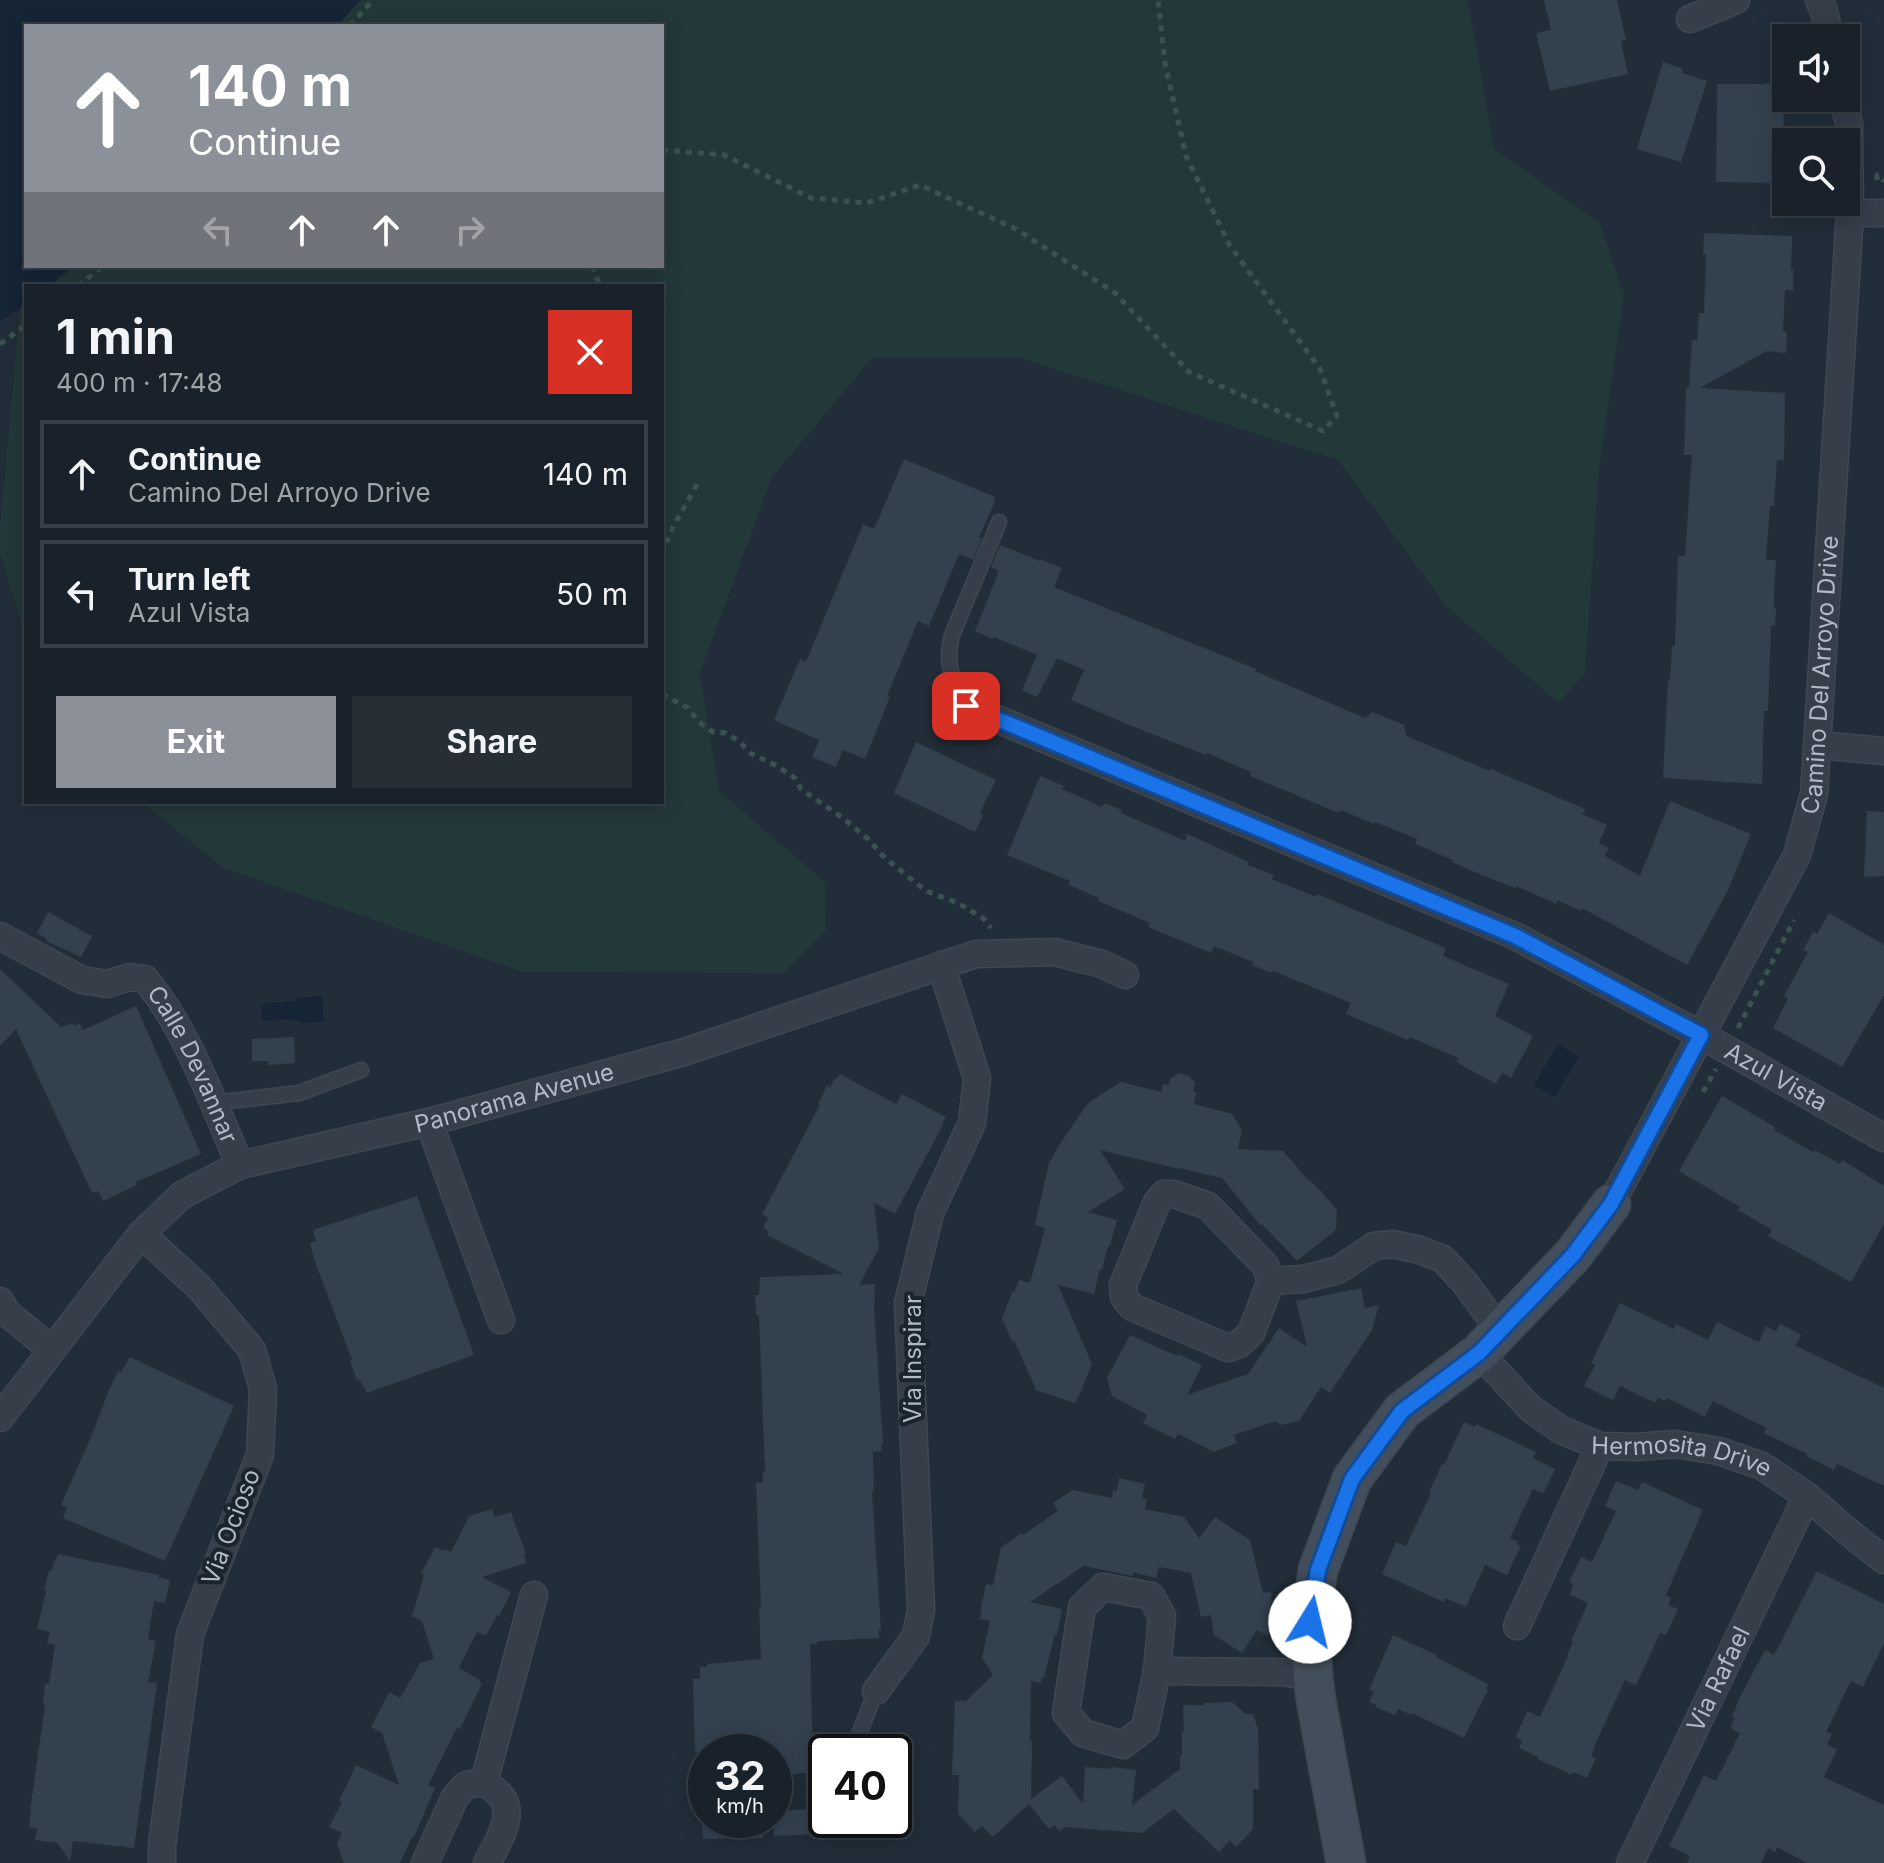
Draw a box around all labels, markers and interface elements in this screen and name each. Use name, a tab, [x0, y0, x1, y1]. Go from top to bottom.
map controls	[1772, 24, 1860, 216]
button: sound	[1772, 24, 1860, 112]
text: 140 m	[188, 52, 352, 120]
icon: ahead	[56, 56, 160, 160]
text: Continue	[188, 120, 341, 164]
button: search	[1772, 128, 1860, 216]
icon: left	[196, 208, 240, 252]
icon: ahead	[280, 208, 324, 252]
icon: ahead	[364, 208, 408, 252]
icon: right	[448, 208, 492, 252]
text: 1 min	[56, 307, 175, 366]
button: close	[548, 310, 632, 394]
text: 400 m · 17:48	[56, 367, 223, 398]
text: Continue	[128, 441, 262, 477]
icon: ahead	[60, 452, 104, 496]
text: 140 m	[543, 456, 628, 492]
text: Camino Del Arroyo Drive	[128, 477, 431, 508]
street label: Camino Del Arroyo Drive	[1794, 535, 1844, 817]
text: Turn left	[128, 561, 250, 597]
icon: left	[60, 572, 104, 616]
text: 50 m	[556, 576, 628, 612]
text: Azul Vista	[128, 597, 250, 628]
pin	[932, 672, 1000, 740]
icon: arrive	[944, 684, 988, 728]
button: Exit	[56, 696, 336, 788]
button: Share	[352, 696, 632, 788]
street label: Calle Devannar	[141, 980, 244, 1147]
street label: Azul Vista	[1720, 1036, 1833, 1117]
street label: Panorama Avenue	[412, 1057, 617, 1139]
street label: Via Inspirar	[898, 1295, 927, 1423]
street label: Hermosita Drive	[1591, 1429, 1778, 1483]
street label: Via Ocioso	[195, 1465, 266, 1589]
position arrow	[1268, 1580, 1352, 1664]
street label: Via Rafael	[1681, 1622, 1756, 1736]
speed limit sign: 40	[808, 1734, 912, 1838]
text: 32	[714, 1751, 766, 1800]
text: km/h	[716, 1794, 764, 1818]

